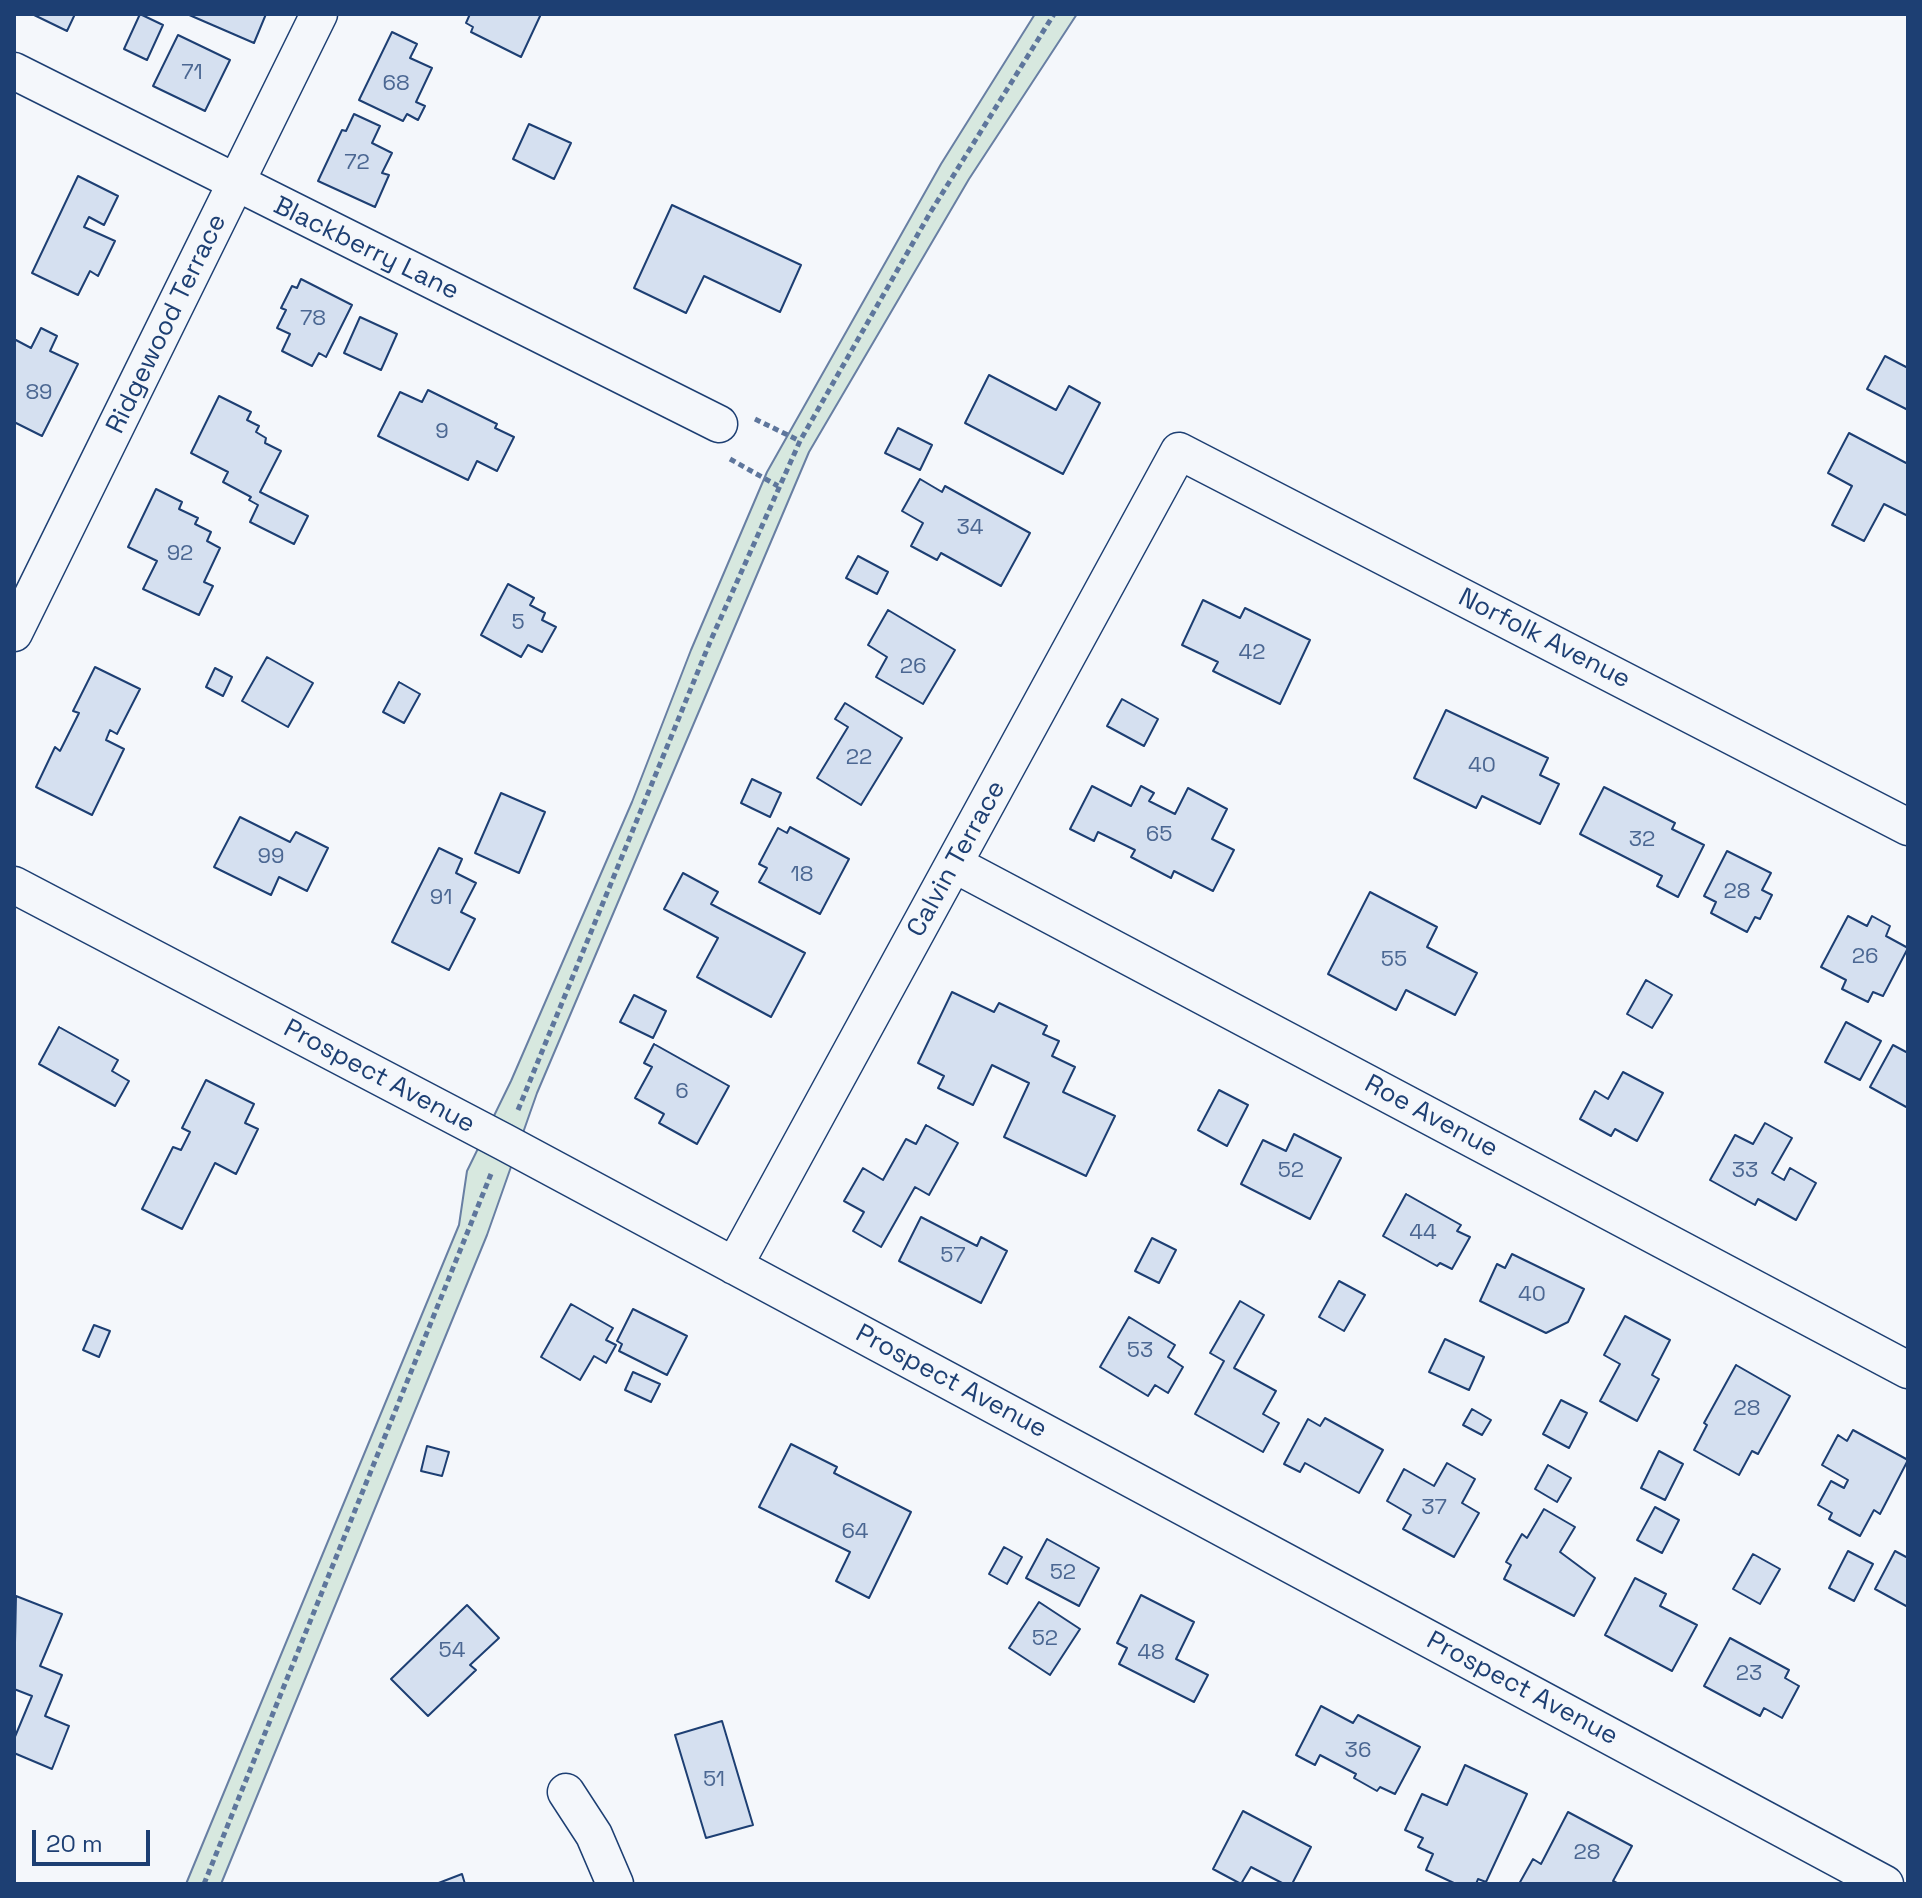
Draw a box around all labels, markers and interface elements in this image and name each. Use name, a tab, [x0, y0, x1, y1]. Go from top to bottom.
house number: 71	[181, 60, 203, 86]
house number: 68	[382, 71, 410, 97]
house number: 72	[344, 150, 370, 176]
street label: Blackberry Lane	[268, 191, 464, 307]
street label: Ridgewood Terrace	[100, 209, 234, 439]
house number: 78	[300, 306, 326, 332]
house number: 89	[25, 380, 53, 406]
house number: 9	[435, 419, 449, 445]
house number: 34	[956, 515, 984, 541]
house number: 92	[167, 541, 193, 567]
street label: Norfolk Avenue	[1453, 582, 1635, 696]
house number: 5	[511, 610, 525, 636]
house number: 42	[1238, 640, 1266, 666]
house number: 26	[900, 654, 926, 680]
house number: 22	[846, 745, 872, 771]
house number: 40	[1468, 753, 1496, 779]
street label: Calvin Terrace	[901, 775, 1013, 943]
house number: 65	[1146, 822, 1172, 848]
house number: 32	[1629, 827, 1655, 853]
house number: 99	[258, 844, 284, 870]
house number: 18	[791, 862, 813, 888]
house number: 28	[1724, 879, 1750, 905]
house number: 91	[430, 885, 452, 911]
house number: 26	[1852, 944, 1878, 970]
house number: 55	[1381, 947, 1407, 973]
street label: Prospect Avenue	[278, 1013, 480, 1141]
street label: Roe Avenue	[1359, 1069, 1503, 1165]
house number: 6	[675, 1079, 689, 1105]
house number: 52	[1278, 1158, 1304, 1184]
house number: 33	[1732, 1158, 1758, 1184]
house number: 44	[1409, 1220, 1437, 1246]
house number: 57	[940, 1243, 966, 1269]
house number: 40	[1518, 1282, 1546, 1308]
street label: Prospect Avenue	[850, 1318, 1052, 1446]
house number: 53	[1127, 1338, 1153, 1364]
house number: 28	[1734, 1396, 1760, 1422]
house number: 37	[1421, 1495, 1447, 1521]
house number: 64	[841, 1519, 869, 1545]
house number: 52	[1050, 1560, 1076, 1586]
street label: Prospect Avenue	[1421, 1625, 1623, 1753]
house number: 52	[1032, 1626, 1058, 1652]
house number: 54	[439, 1638, 465, 1664]
house number: 48	[1137, 1640, 1165, 1666]
house number: 23	[1736, 1661, 1762, 1687]
house number: 36	[1345, 1738, 1371, 1764]
house number: 51	[703, 1767, 725, 1793]
scale bar	[36, 1814, 154, 1864]
text: 20 m	[46, 1828, 103, 1859]
house number: 28	[1574, 1840, 1600, 1866]

